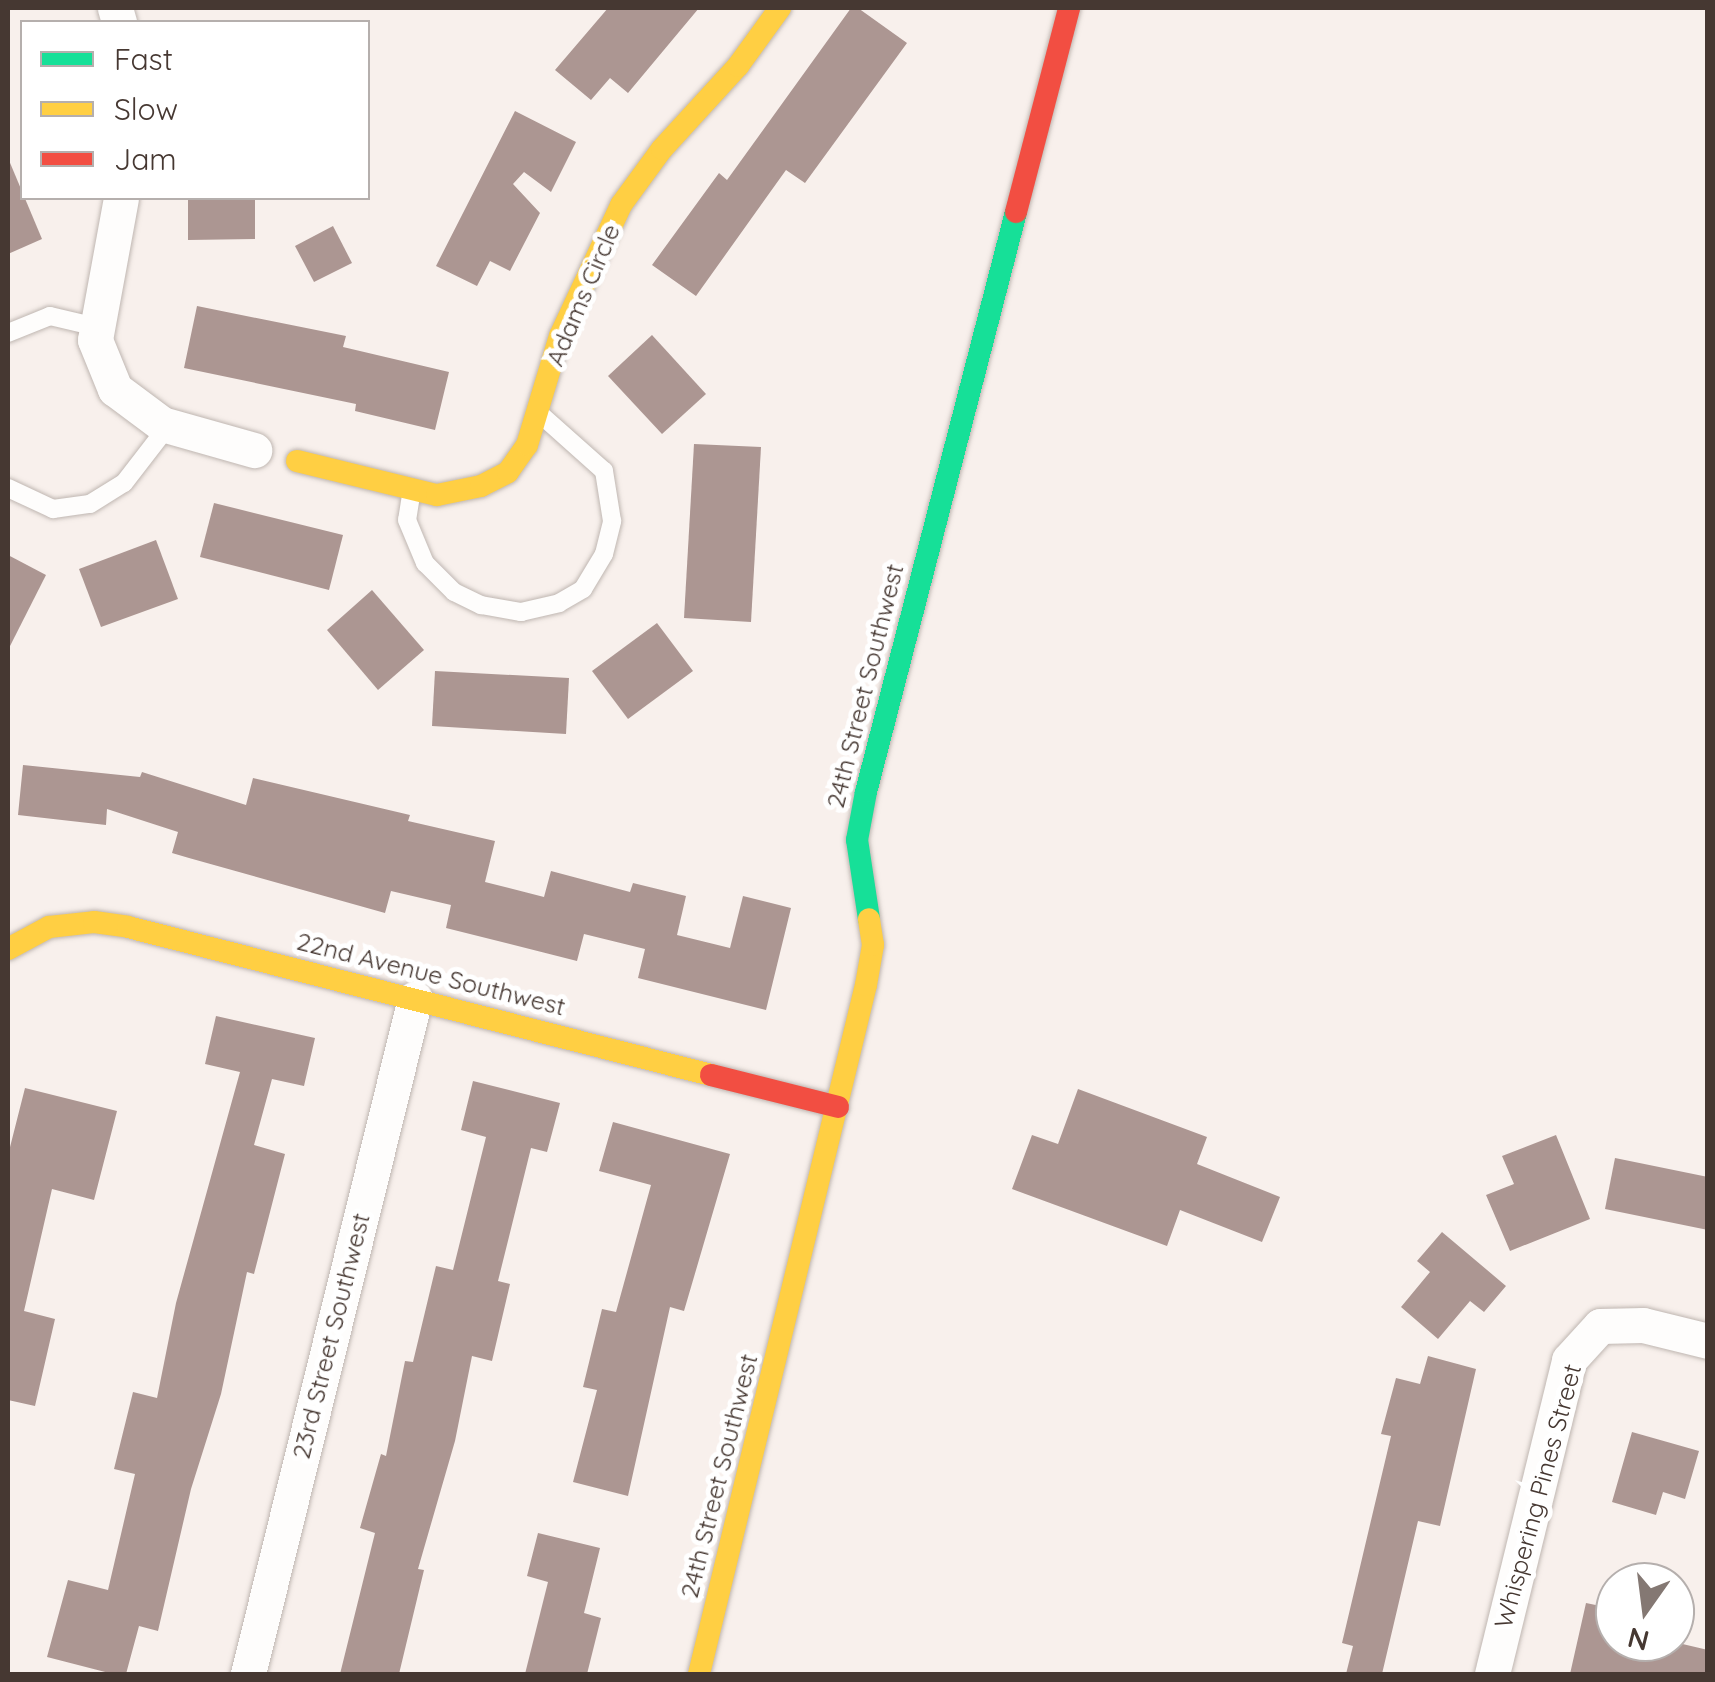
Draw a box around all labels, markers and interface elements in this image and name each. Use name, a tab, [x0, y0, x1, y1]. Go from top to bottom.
legend	[20, 20, 370, 200]
text: Fast	[114, 40, 173, 78]
text: Slow	[114, 90, 178, 128]
text: Jam	[114, 140, 177, 178]
street label: Adams Circle	[540, 220, 626, 370]
street label: 24th Street Southwest	[820, 561, 910, 811]
street label: 22nd Avenue Southwest	[294, 926, 568, 1022]
street label: 23rd Street Southwest	[286, 1210, 376, 1462]
street label: 24th Street Southwest	[674, 1351, 764, 1601]
street label: Whispering Pines Street	[1488, 1361, 1588, 1631]
north arrow	[1595, 1562, 1695, 1662]
text: N	[1624, 1620, 1652, 1659]

